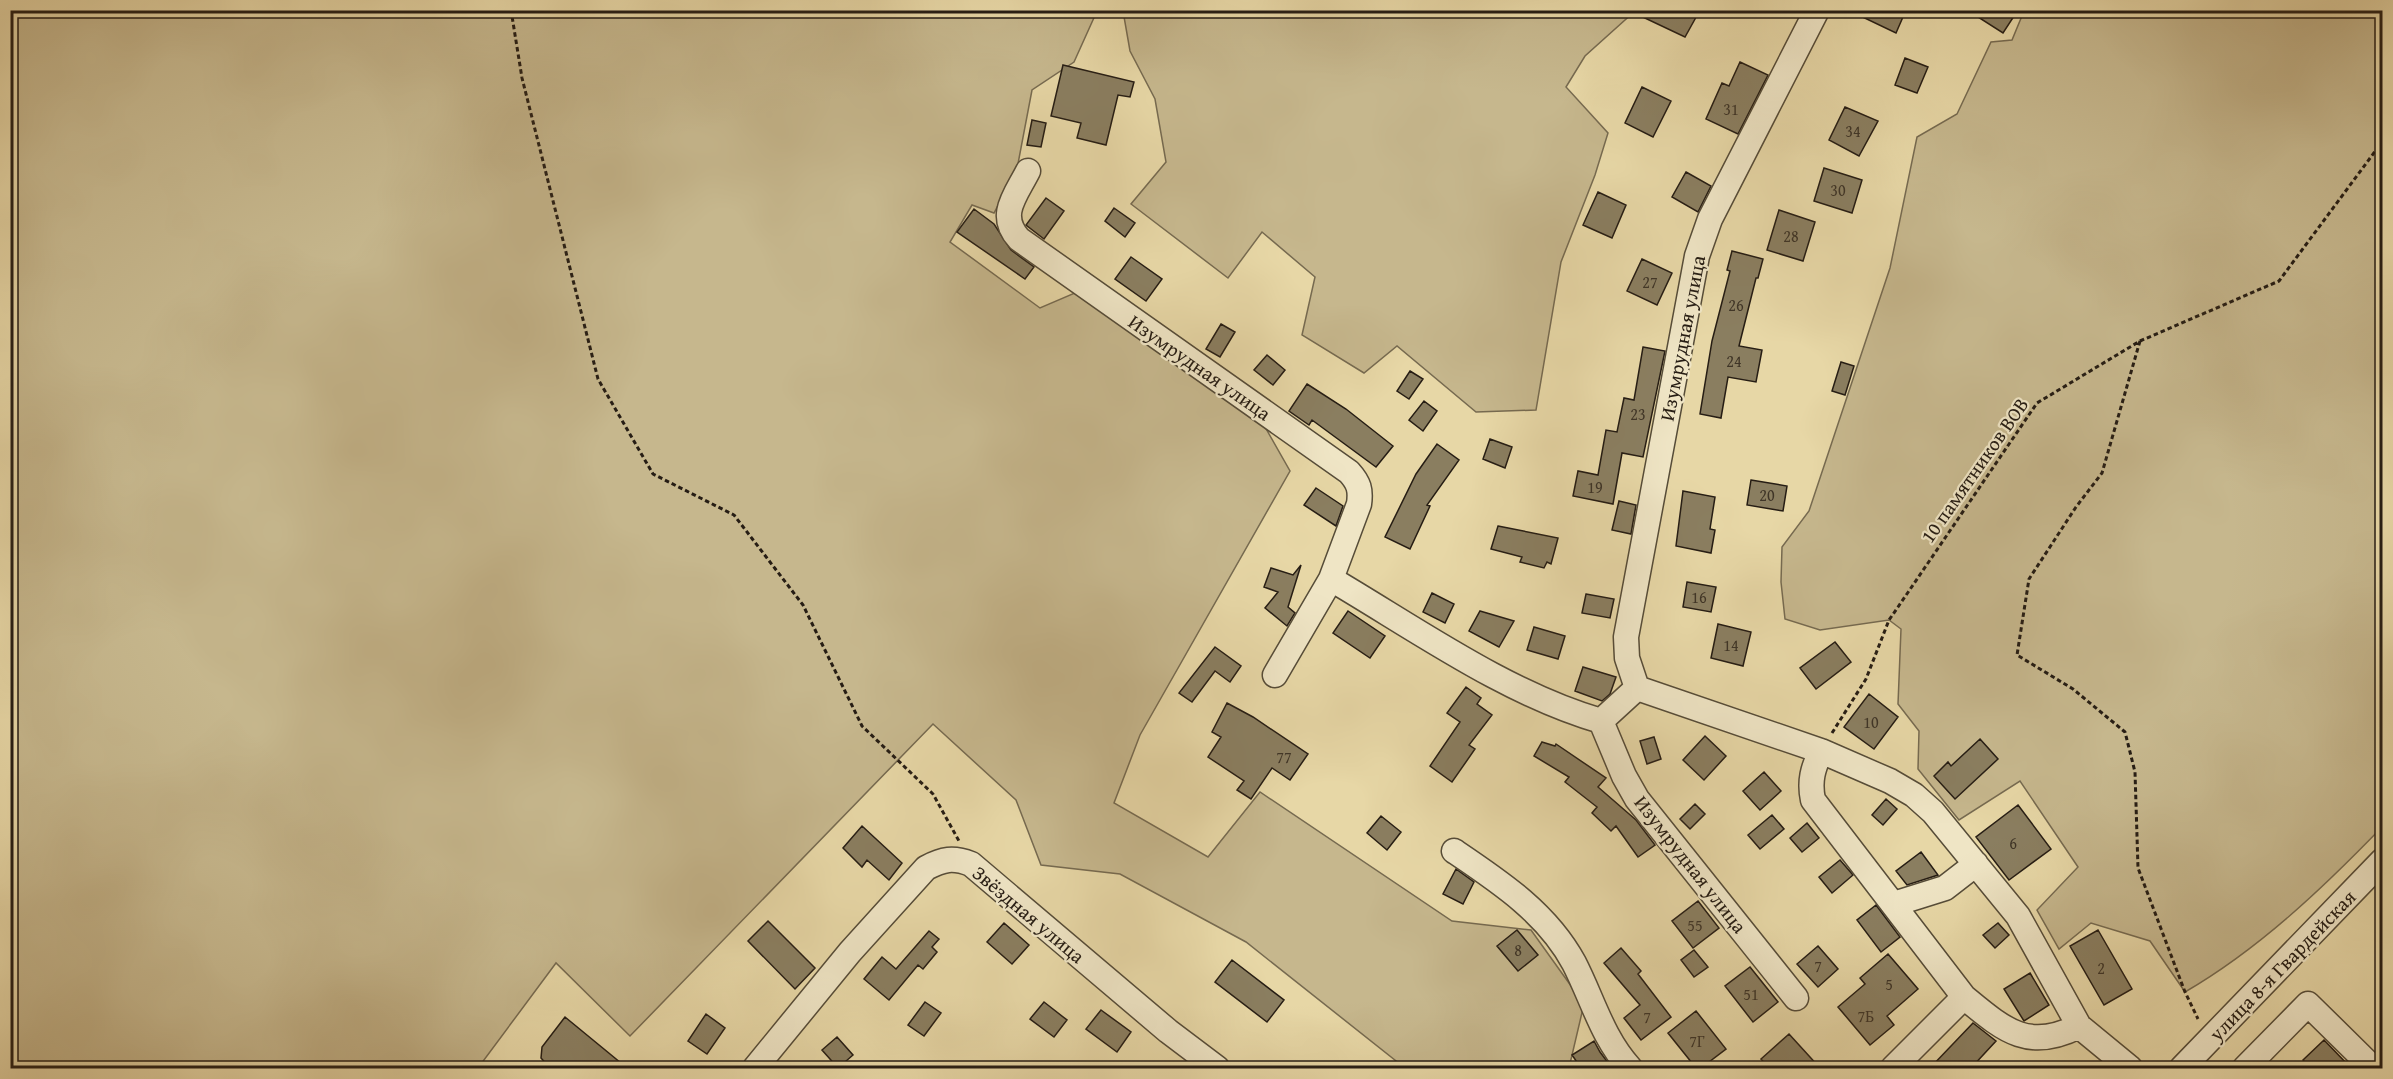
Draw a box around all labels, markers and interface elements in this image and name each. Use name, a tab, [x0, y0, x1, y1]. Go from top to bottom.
house number: 31	[1723, 97, 1739, 121]
house number: 34	[1845, 119, 1861, 143]
house number: 30	[1830, 178, 1846, 202]
house number: 28	[1783, 224, 1799, 248]
street label: Изумрудная улица	[1652, 252, 1712, 423]
house number: 27	[1642, 270, 1658, 294]
house number: 26	[1728, 293, 1744, 317]
street label: Изумрудная улица	[1123, 307, 1278, 427]
house number: 24	[1726, 349, 1742, 373]
street label: 10 памятников ВОВ	[1913, 391, 2035, 549]
house number: 23	[1630, 402, 1646, 426]
house number: 19	[1587, 475, 1603, 499]
house number: 20	[1759, 483, 1775, 507]
house number: 16	[1691, 585, 1707, 609]
house number: 14	[1723, 633, 1739, 657]
house number: 10	[1863, 710, 1879, 734]
house number: 77	[1276, 745, 1292, 769]
street label: Изумрудная улица	[1628, 789, 1754, 940]
house number: 6	[2009, 831, 2017, 855]
street label: Звёздная улица	[967, 858, 1092, 970]
street label: улица 8-я Гвардейская	[2201, 883, 2362, 1048]
house number: 55	[1687, 913, 1703, 937]
house number: 8	[1514, 938, 1522, 962]
house number: 7	[1814, 954, 1822, 978]
house number: 2	[2097, 956, 2105, 980]
house number: 5	[1885, 972, 1893, 996]
house number: 51	[1743, 982, 1759, 1006]
house number: 7Б	[1858, 1004, 1874, 1028]
house number: 7	[1643, 1005, 1651, 1029]
house number: 7Г	[1689, 1029, 1705, 1053]

